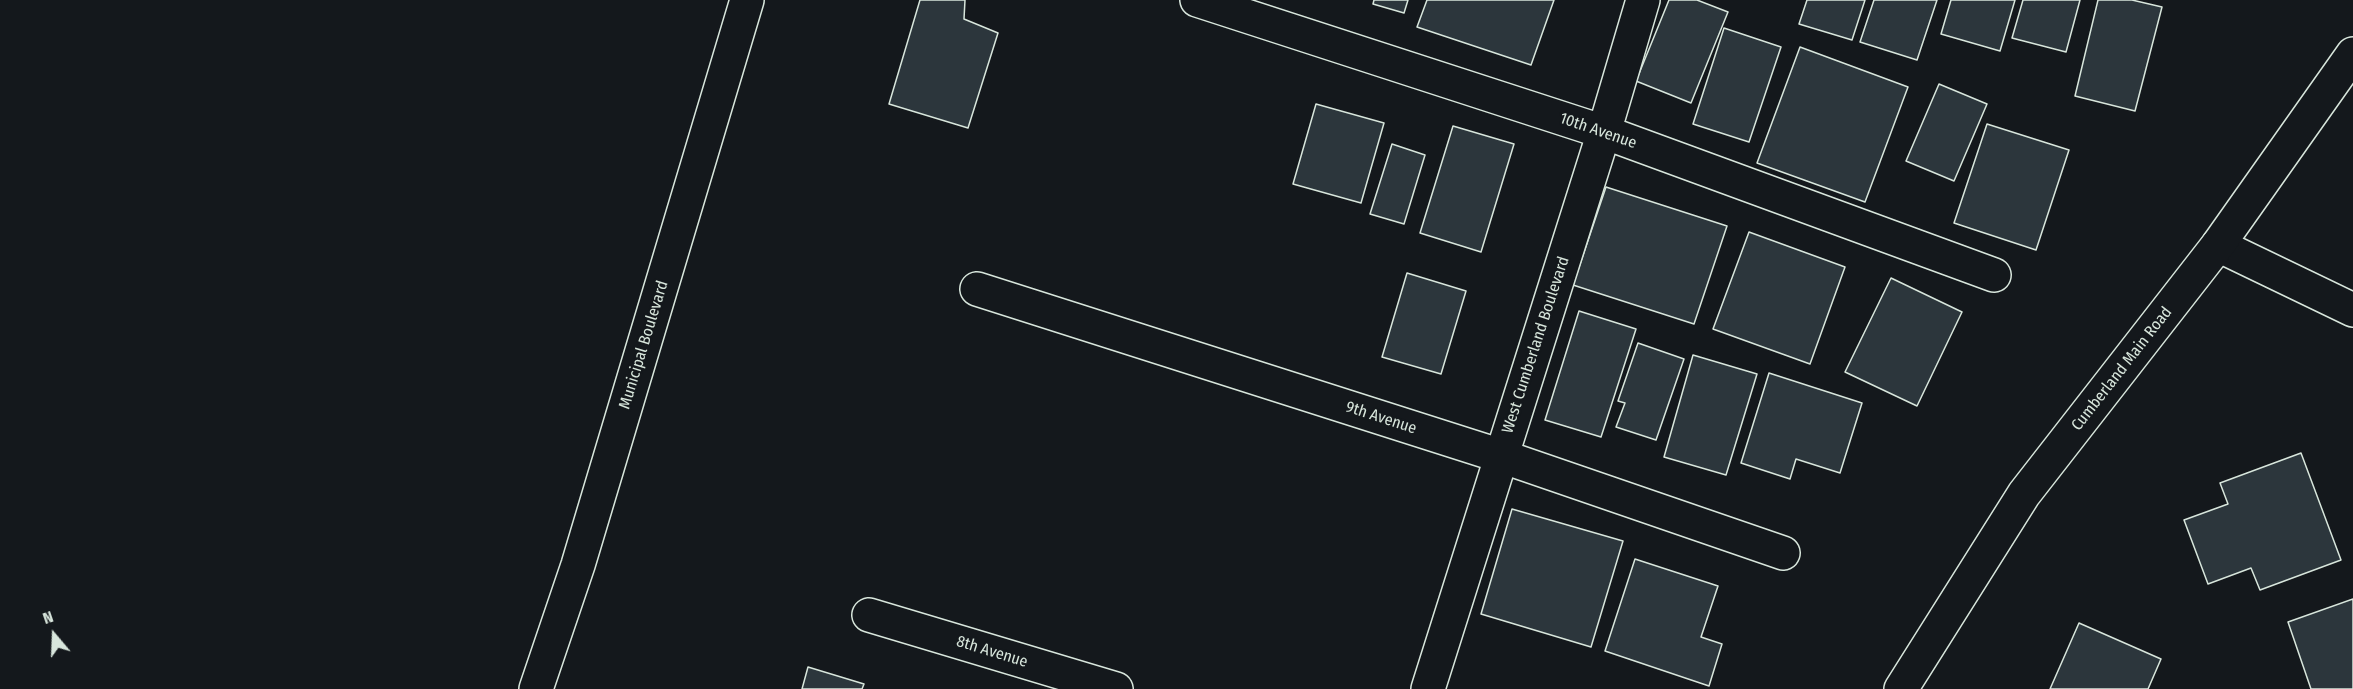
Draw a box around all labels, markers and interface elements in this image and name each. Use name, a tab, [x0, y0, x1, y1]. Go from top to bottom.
street label: 10th Avenue	[1557, 109, 1639, 153]
street label: West Cumberland Boulevard	[1498, 254, 1574, 436]
street label: Municipal Boulevard	[615, 279, 673, 411]
street label: Cumberland Main Road	[2068, 303, 2176, 435]
street label: 9th Avenue	[1343, 398, 1419, 438]
north arrow	[24, 605, 84, 665]
text: N	[40, 607, 56, 628]
street label: 8th Avenue	[954, 632, 1030, 672]

